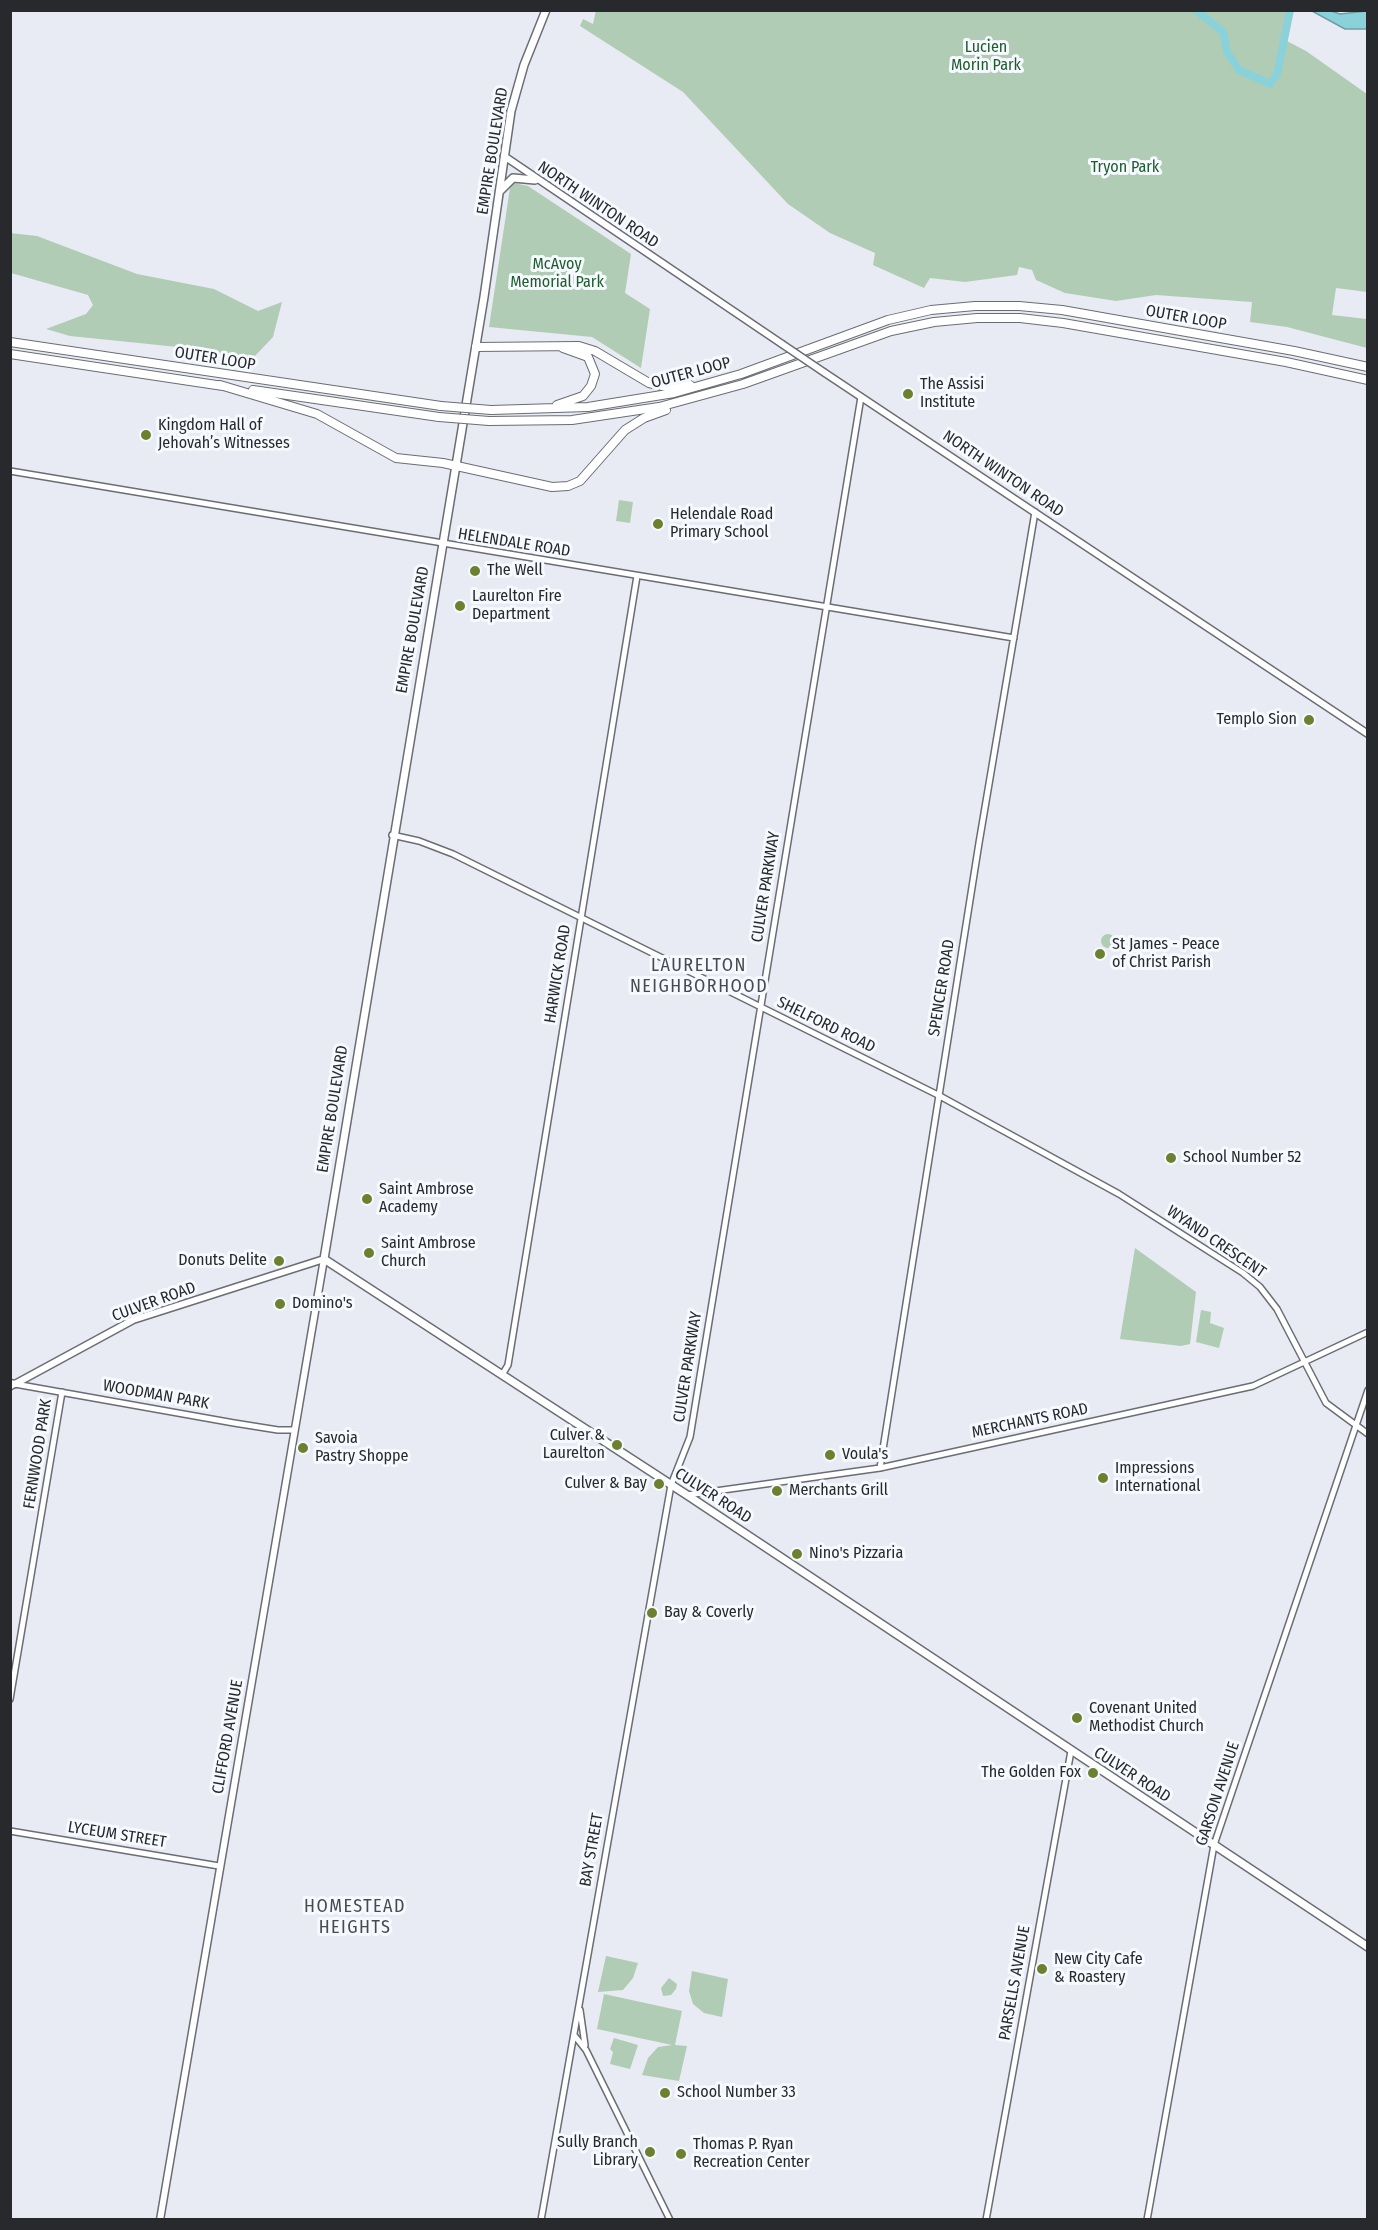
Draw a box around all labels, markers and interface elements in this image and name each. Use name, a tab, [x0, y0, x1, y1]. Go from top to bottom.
park label: Lucien Morin Park	[951, 38, 1021, 76]
street label: EMPIRE BOULEVARD	[473, 86, 513, 216]
street label: NORTH WINTON ROAD	[534, 157, 662, 253]
park label: Tryon Park	[1091, 158, 1159, 178]
park label: McAvoy Memorial Park	[510, 255, 604, 293]
street label: OUTER LOOP	[1144, 301, 1228, 335]
street label: OUTER LOOP	[173, 343, 257, 375]
street label: OUTER LOOP	[649, 353, 733, 393]
place label: The Assisi Institute	[920, 375, 984, 413]
marker: The Assisi Institute	[901, 387, 915, 401]
place label: Kingdom Hall of Jehovah’s Witnesses	[158, 416, 290, 454]
street label: NORTH WINTON ROAD	[939, 426, 1067, 522]
marker: Kingdom Hall of Jehovah’s Witnesses	[139, 428, 153, 442]
place label: Helendale Road Primary School	[670, 505, 773, 543]
marker: Helendale Road Primary School	[651, 517, 665, 531]
street label: HELENDALE ROAD	[456, 525, 572, 561]
place label: The Well	[487, 561, 543, 581]
marker: The Well	[468, 564, 482, 578]
street label: EMPIRE BOULEVARD	[392, 565, 434, 695]
place label: Laurelton Fire Department	[472, 587, 562, 625]
marker: Laurelton Fire Department	[453, 599, 467, 613]
place label: Templo Sion	[1217, 710, 1297, 730]
marker: Templo Sion	[1302, 713, 1316, 727]
street label: CULVER PARKWAY	[748, 830, 784, 944]
street label: HARWICK ROAD	[541, 923, 575, 1025]
place label: St James - Peace of Christ Parish	[1112, 935, 1220, 973]
street label: SPENCER ROAD	[925, 938, 959, 1038]
marker: St James - Peace of Christ Parish	[1093, 947, 1107, 961]
district label: LAURELTON NEIGHBORHOOD	[630, 955, 768, 998]
street label: SHELFORD ROAD	[774, 993, 878, 1057]
street label: EMPIRE BOULEVARD	[313, 1044, 353, 1174]
place label: School Number 52	[1183, 1148, 1301, 1168]
marker: School Number 52	[1164, 1151, 1178, 1165]
place label: Saint Ambrose Academy	[379, 1180, 474, 1218]
marker: Saint Ambrose Academy	[360, 1192, 374, 1206]
street label: WYAND CRESCENT	[1163, 1202, 1269, 1282]
place label: Saint Ambrose Church	[381, 1234, 476, 1272]
marker: Saint Ambrose Church	[362, 1246, 376, 1260]
place label: Donuts Delite	[178, 1251, 267, 1271]
marker: Donuts Delite	[272, 1254, 286, 1268]
street label: CULVER ROAD	[110, 1278, 198, 1326]
place label: Domino's	[292, 1294, 353, 1314]
marker: Domino's	[273, 1297, 287, 1311]
street label: CULVER PARKWAY	[670, 1310, 706, 1424]
street label: WOODMAN PARK	[101, 1376, 211, 1414]
street label: FERNWOOD PARK	[20, 1398, 56, 1510]
street label: MERCHANTS ROAD	[970, 1399, 1090, 1443]
place label: Culver & Laurelton	[543, 1426, 605, 1464]
place label: Savoia Pastry Shoppe	[315, 1429, 409, 1467]
marker: Culver & Laurelton	[610, 1438, 624, 1452]
marker: Savoia Pastry Shoppe	[296, 1441, 310, 1455]
place label: Voula's	[842, 1445, 888, 1465]
marker: Voula's	[823, 1448, 837, 1462]
place label: Impressions International	[1115, 1459, 1200, 1497]
street label: CULVER ROAD	[671, 1464, 755, 1528]
marker: Impressions International	[1096, 1471, 1110, 1485]
place label: Culver & Bay	[565, 1474, 647, 1494]
marker: Culver & Bay	[652, 1477, 666, 1491]
place label: Merchants Grill	[789, 1481, 888, 1501]
marker: Merchants Grill	[770, 1484, 784, 1498]
place label: Nino's Pizzaria	[809, 1544, 903, 1564]
marker: Nino's Pizzaria	[790, 1547, 804, 1561]
place label: Bay & Coverly	[664, 1603, 754, 1623]
marker: Bay & Coverly	[645, 1606, 659, 1620]
street label: CLIFFORD AVENUE	[209, 1678, 247, 1796]
place label: Covenant United Methodist Church	[1089, 1699, 1204, 1737]
marker: Covenant United Methodist Church	[1070, 1711, 1084, 1725]
street label: GARSON AVENUE	[1192, 1740, 1244, 1848]
street label: CULVER ROAD	[1090, 1743, 1174, 1807]
place label: The Golden Fox	[981, 1763, 1081, 1783]
marker: The Golden Fox	[1086, 1766, 1100, 1780]
street label: BAY STREET	[576, 1812, 608, 1888]
street label: LYCEUM STREET	[66, 1818, 168, 1852]
district label: HOMESTEAD HEIGHTS	[304, 1896, 406, 1938]
street label: PARSELLS AVENUE	[995, 1924, 1035, 2042]
place label: New City Cafe & Roastery	[1054, 1950, 1143, 1988]
marker: New City Cafe & Roastery	[1035, 1962, 1049, 1976]
place label: School Number 33	[677, 2083, 796, 2103]
marker: School Number 33	[658, 2086, 672, 2100]
place label: Sully Branch Library	[557, 2133, 638, 2171]
place label: Thomas P. Ryan Recreation Center	[693, 2135, 809, 2173]
marker: Sully Branch Library	[643, 2145, 657, 2159]
marker: Thomas P. Ryan Recreation Center	[674, 2147, 688, 2161]

